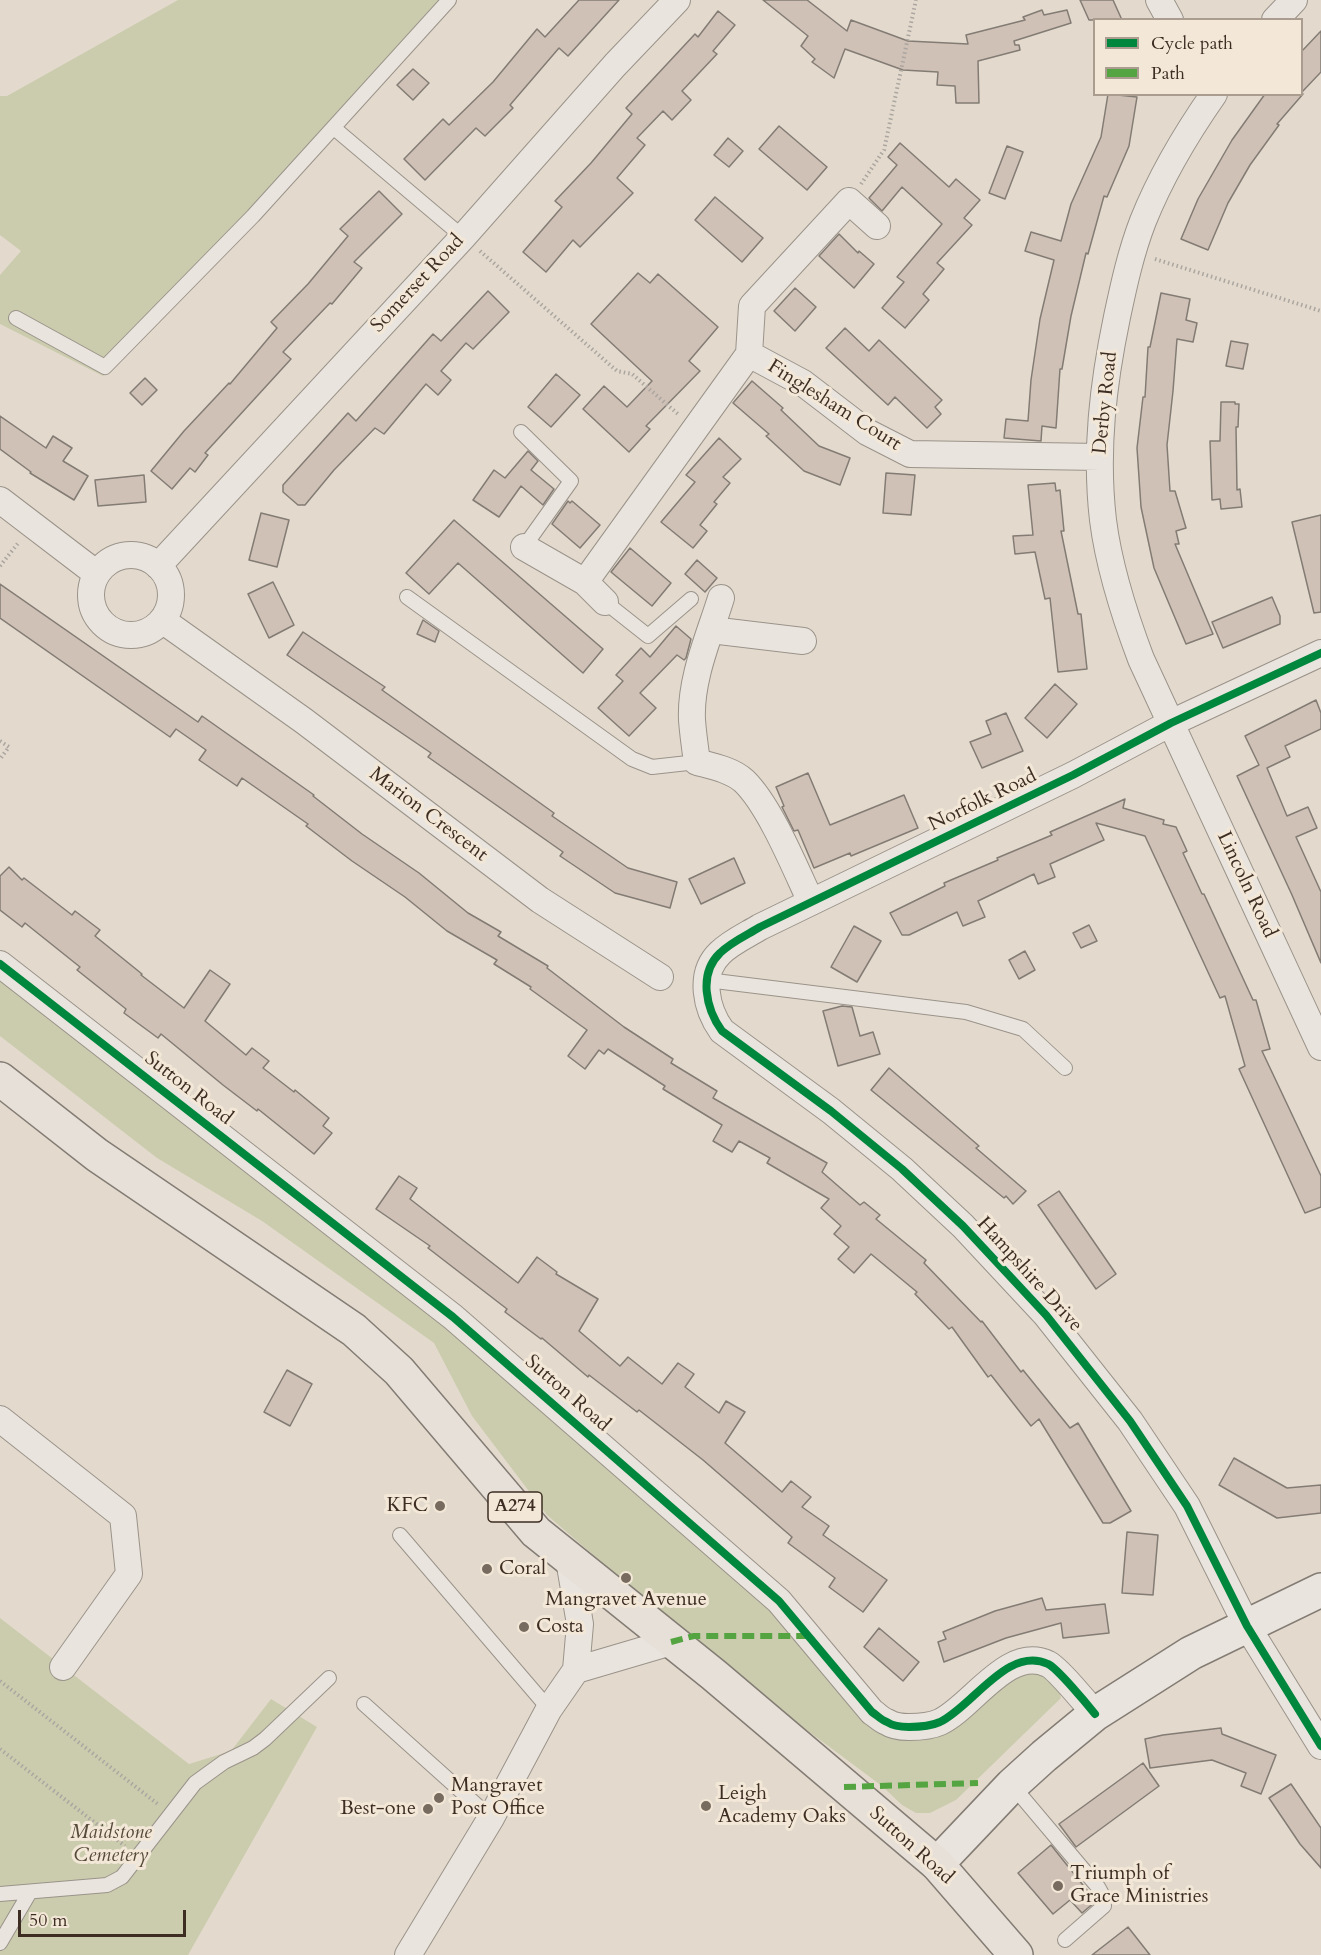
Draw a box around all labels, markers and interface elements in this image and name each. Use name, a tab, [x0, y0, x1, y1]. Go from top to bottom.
legend	[1093, 18, 1303, 96]
text: Cycle path	[1151, 31, 1233, 56]
text: Path	[1151, 61, 1185, 86]
street label: Somerset Road	[366, 230, 470, 338]
street label: Derby Road	[1089, 350, 1123, 456]
street label: Finglesham Court	[763, 355, 905, 457]
street label: Marion Crescent	[364, 763, 492, 867]
street label: Norfolk Road	[925, 765, 1041, 837]
street label: Lincoln Road	[1211, 828, 1281, 942]
street label: Sutton Road	[139, 1047, 237, 1131]
street label: Hampshire Drive	[971, 1213, 1087, 1337]
street label: Sutton Road	[519, 1350, 615, 1438]
road number: A274	[488, 1492, 542, 1522]
place label: KFC	[386, 1494, 428, 1518]
marker: KFC	[433, 1499, 447, 1513]
place label: Coral	[499, 1557, 546, 1581]
marker: Coral	[480, 1562, 494, 1576]
marker: Mangravet Avenue	[619, 1571, 633, 1585]
place label: Mangravet Avenue	[545, 1588, 707, 1612]
place label: Costa	[536, 1615, 584, 1639]
marker: Costa	[517, 1620, 531, 1634]
place label: Mangravet Post Office	[451, 1774, 545, 1821]
place label: Leigh Academy Oaks	[718, 1782, 846, 1829]
marker: Mangravet Post Office	[432, 1791, 446, 1805]
place label: Best-one	[340, 1797, 416, 1821]
marker: Leigh Academy Oaks	[699, 1799, 713, 1813]
marker: Best-one	[421, 1802, 435, 1816]
street label: Sutton Road	[864, 1802, 958, 1890]
park label: Maidstone Cemetery	[70, 1821, 152, 1868]
place label: Triumph of Grace Ministries	[1070, 1862, 1208, 1909]
marker: Triumph of Grace Ministries	[1051, 1879, 1065, 1893]
scale bar	[21, 1898, 189, 1936]
text: 50 m	[29, 1908, 68, 1933]

